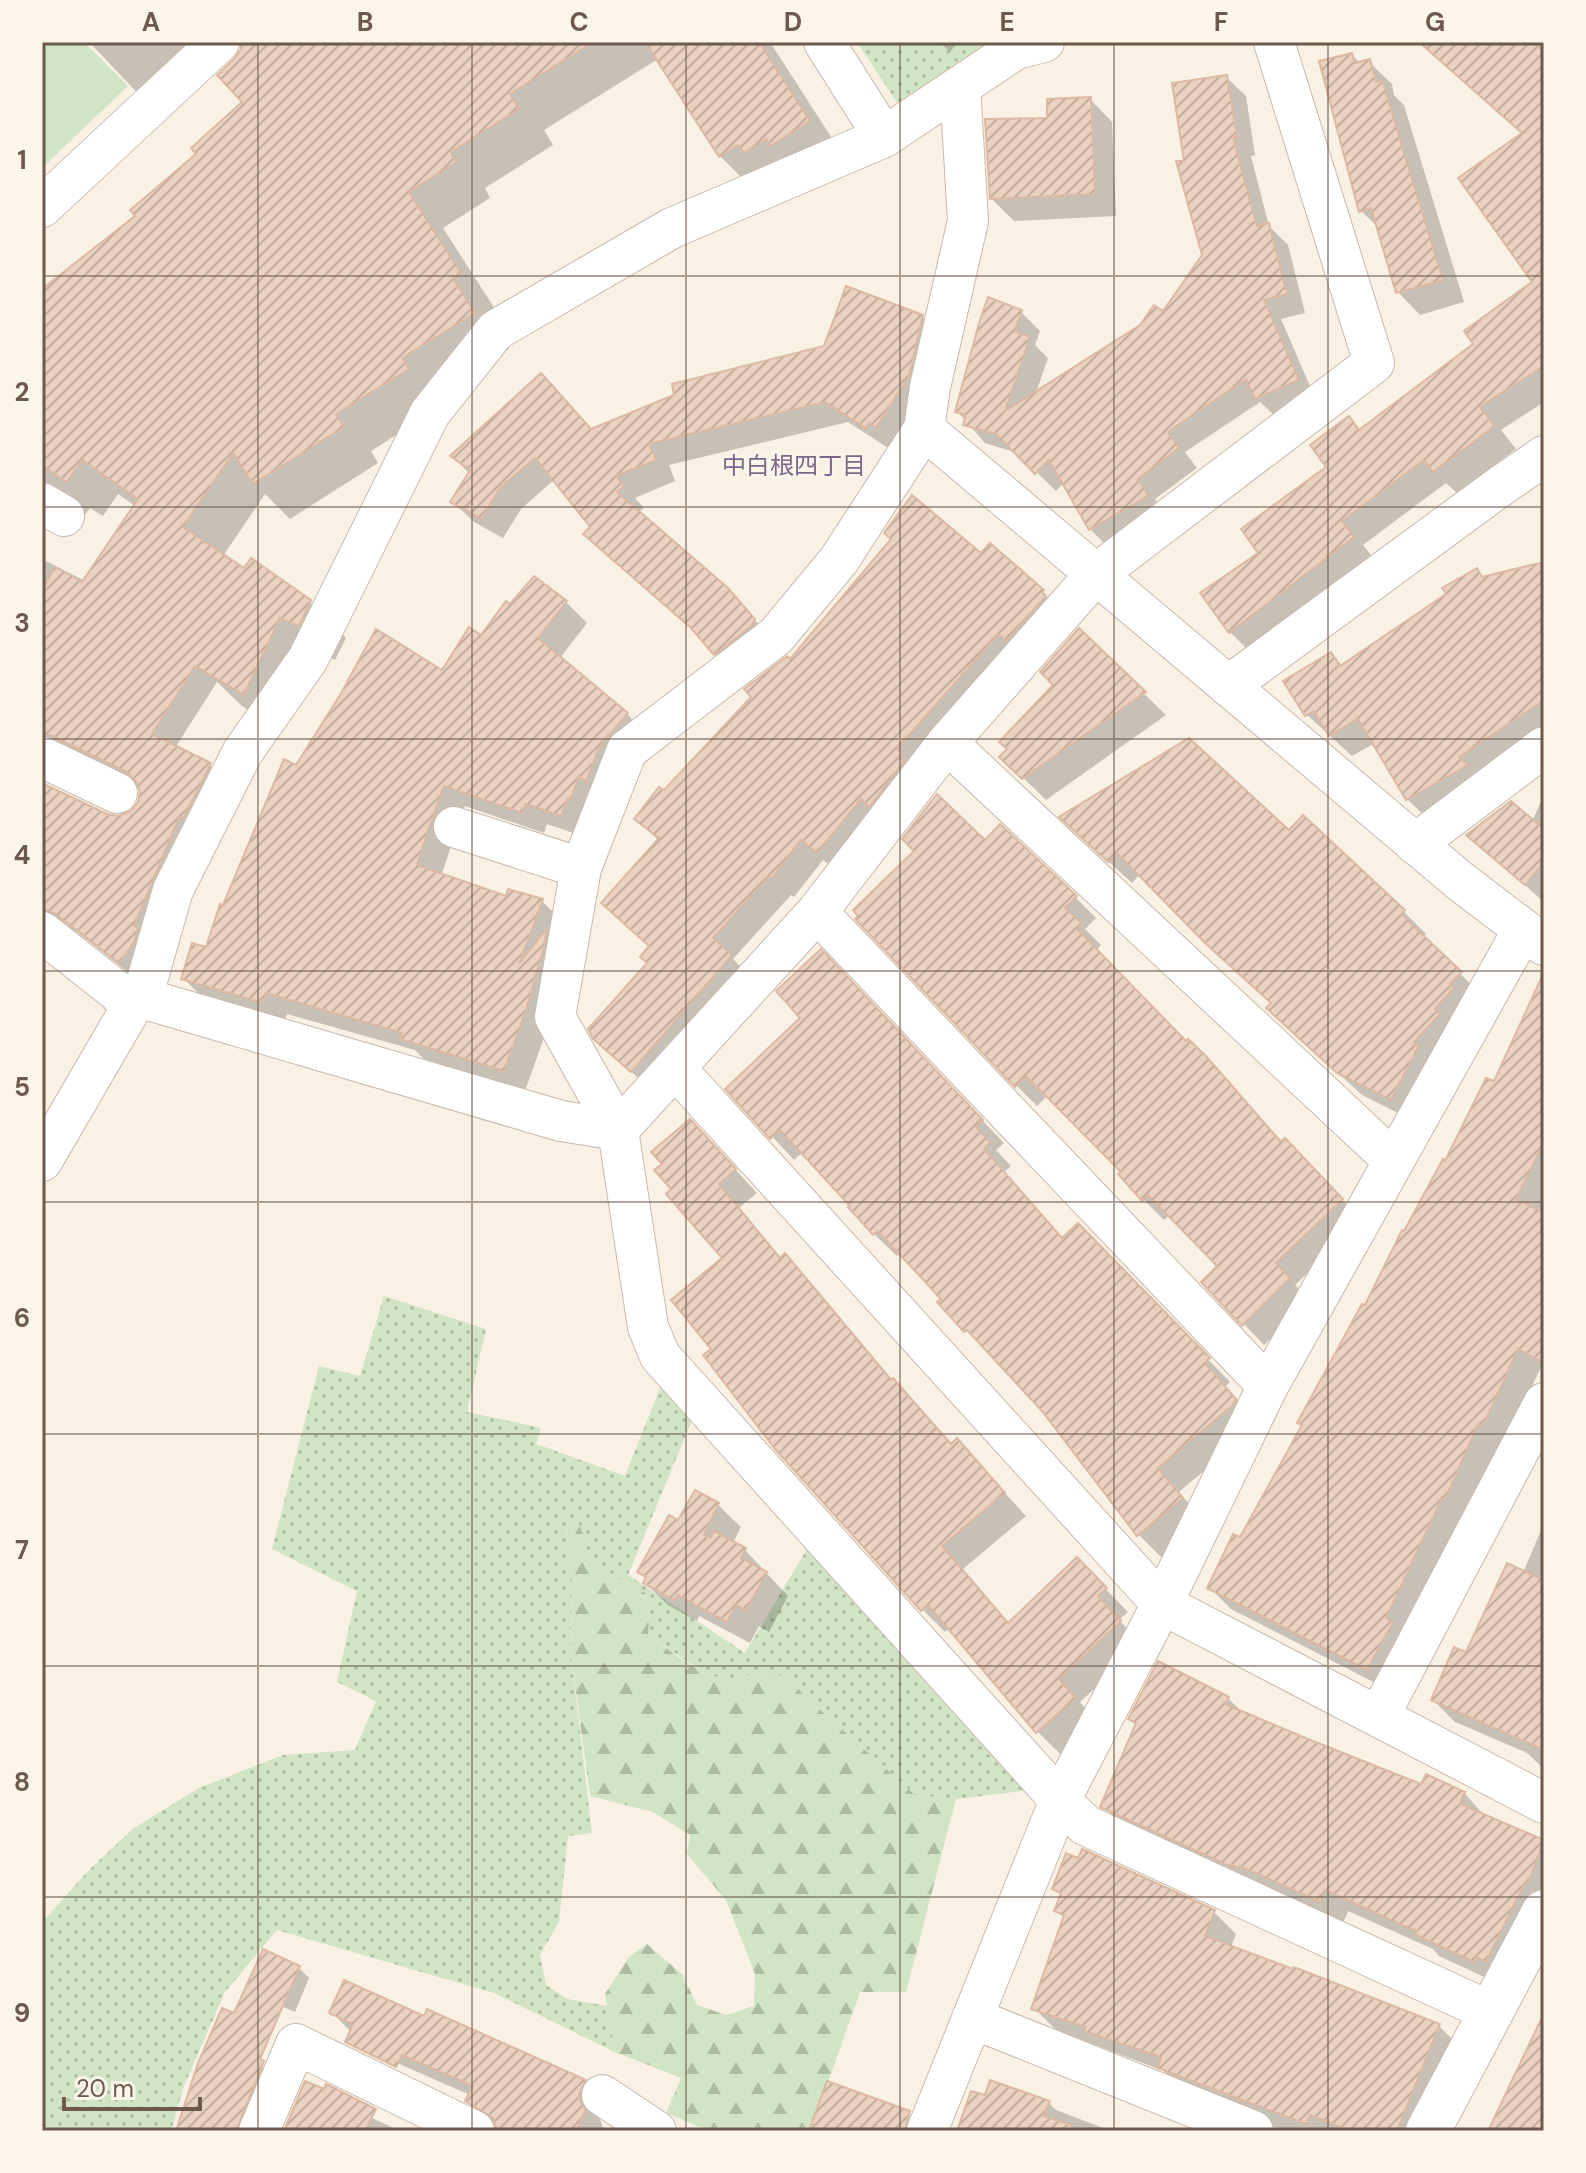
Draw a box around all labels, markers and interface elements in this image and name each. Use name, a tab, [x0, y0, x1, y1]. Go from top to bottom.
text: A	[142, 5, 160, 39]
text: B	[357, 5, 373, 39]
text: C	[569, 5, 589, 39]
text: D	[784, 5, 802, 39]
text: E	[999, 5, 1015, 39]
text: F	[1214, 5, 1228, 39]
text: G	[1425, 5, 1445, 39]
text: 1	[17, 143, 27, 177]
text: 2	[14, 375, 30, 409]
district label: 中白根四丁目	[722, 450, 866, 481]
text: 3	[14, 606, 30, 640]
text: 4	[14, 838, 30, 872]
text: 5	[14, 1070, 30, 1104]
text: 6	[14, 1301, 30, 1335]
text: 7	[15, 1533, 29, 1567]
text: 8	[14, 1765, 30, 1799]
text: 9	[14, 1996, 30, 2030]
scale bar	[64, 2061, 200, 2111]
text: 20 m	[76, 2073, 134, 2104]

